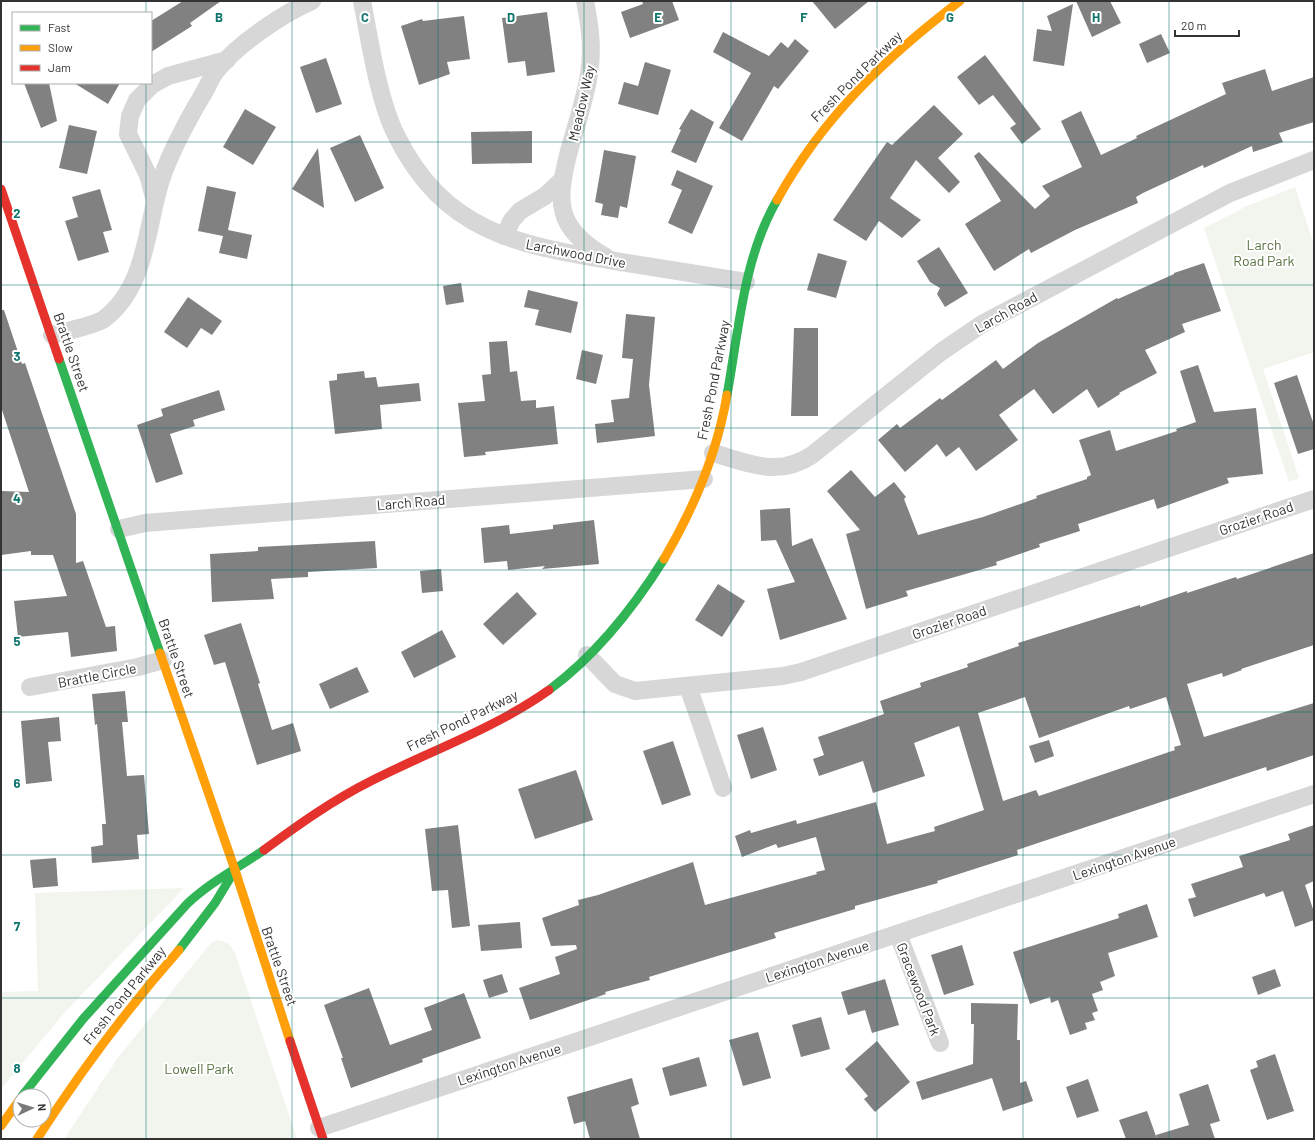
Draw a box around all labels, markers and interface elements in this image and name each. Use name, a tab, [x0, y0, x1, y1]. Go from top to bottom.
text: B	[215, 9, 223, 25]
text: C	[361, 9, 369, 25]
text: D	[507, 9, 515, 25]
text: E	[654, 9, 662, 25]
text: F	[800, 9, 808, 25]
text: G	[946, 9, 954, 25]
text: H	[1092, 9, 1100, 25]
legend	[12, 12, 152, 84]
scale bar	[1175, 12, 1239, 38]
text: 20 m	[1181, 18, 1207, 32]
text: Fast	[48, 20, 71, 34]
street label: Fresh Pond Parkway	[807, 27, 905, 125]
text: Slow	[48, 40, 73, 54]
text: Jam	[48, 60, 71, 74]
street label: Meadow Way	[564, 63, 598, 143]
text: 2	[13, 205, 21, 221]
street label: Larchwood Drive	[525, 235, 627, 271]
park label: Larch Road Park	[1233, 236, 1295, 269]
street label: Larch Road	[972, 288, 1040, 336]
street label: Brattle Street	[50, 310, 94, 394]
street label: Fresh Pond Parkway	[693, 318, 733, 441]
text: 3	[13, 348, 21, 364]
text: 4	[13, 490, 21, 506]
street label: Larch Road	[376, 491, 446, 513]
street label: Grozier Road	[1217, 497, 1295, 539]
street label: Grozier Road	[910, 601, 988, 643]
street label: Brattle Street	[155, 616, 199, 700]
text: 5	[13, 633, 21, 649]
street label: Brattle Circle	[56, 659, 138, 691]
street label: Fresh Pond Parkway	[404, 685, 521, 754]
text: 6	[14, 775, 21, 791]
street label: Lexington Avenue	[1070, 832, 1178, 884]
text: 7	[14, 918, 21, 934]
street label: Brattle Street	[258, 924, 302, 1008]
street label: Lexington Avenue	[763, 936, 871, 986]
street label: Gracewood Park	[893, 940, 945, 1038]
street label: Fresh Pond Parkway	[79, 942, 169, 1048]
street label: Lexington Avenue	[455, 1039, 563, 1089]
text: 8	[13, 1060, 21, 1076]
park label: Lowell Park	[164, 1060, 234, 1077]
north arrow	[12, 1088, 52, 1128]
text: N	[36, 1103, 49, 1111]

